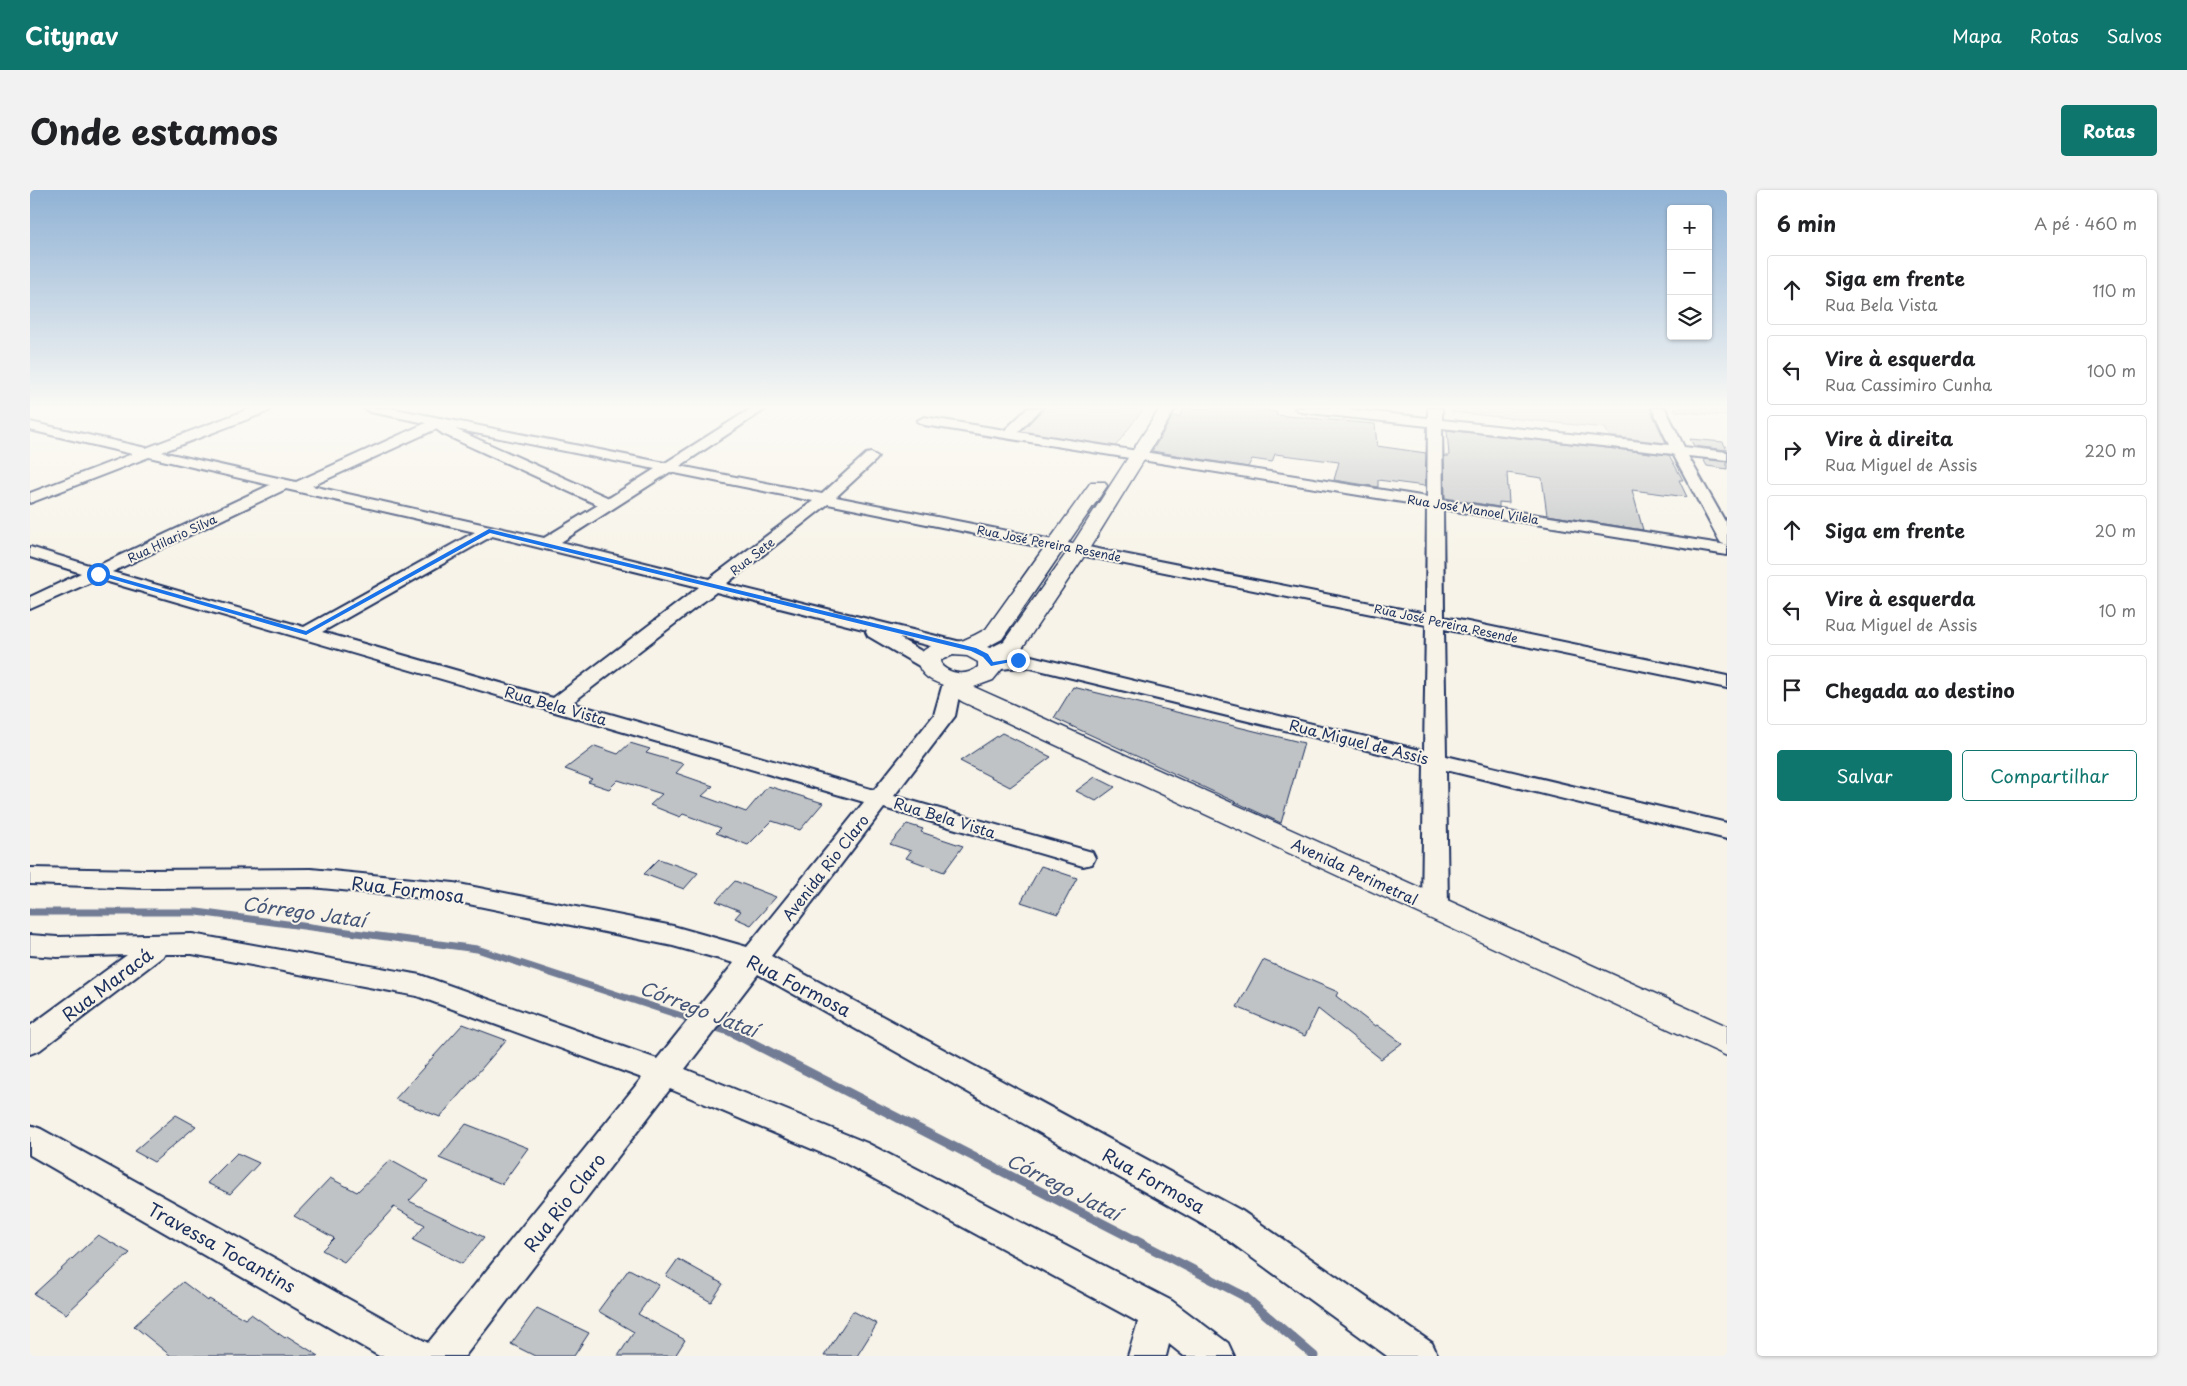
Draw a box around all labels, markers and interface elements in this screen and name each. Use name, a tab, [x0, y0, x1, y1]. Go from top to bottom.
text: Citynav	[25, 17, 118, 53]
text: Mapa	[1952, 22, 2002, 49]
text: Rotas	[2030, 22, 2079, 49]
text: Salvos	[2107, 22, 2162, 49]
text: Onde estamos	[30, 104, 278, 157]
button: Rotas	[2061, 105, 2157, 156]
map controls	[1667, 205, 1712, 340]
button: +	[1667, 205, 1712, 250]
text: 6 min	[1777, 207, 1836, 239]
text: A pé · 460 m	[2034, 211, 2137, 235]
button: −	[1667, 250, 1712, 295]
text: Siga em frente	[1825, 264, 1965, 292]
icon: ahead	[1778, 276, 1806, 304]
text: 110 m	[2093, 278, 2136, 302]
text: Rua Bela Vista	[1825, 292, 1937, 316]
button: layers	[1667, 295, 1712, 340]
text: Vire à esquerda	[1825, 344, 1976, 372]
icon: left	[1778, 356, 1806, 384]
text: 100 m	[2087, 358, 2136, 382]
text: Rua Cassimiro Cunha	[1825, 372, 1992, 396]
text: Vire à direita	[1825, 424, 1953, 452]
icon: right	[1778, 436, 1806, 464]
text: 220 m	[2085, 438, 2136, 462]
text: Rua Miguel de Assis	[1825, 452, 1977, 476]
street label: Rua José Manoel Vilela	[1406, 490, 1541, 528]
street label: Rua Hilario Silva	[124, 509, 220, 567]
icon: ahead	[1778, 516, 1806, 544]
text: Siga em frente	[1825, 516, 1965, 544]
text: 20 m	[2095, 518, 2136, 542]
street label: Rua José Pereira Resende	[975, 520, 1123, 566]
street label: Rua Sete	[726, 533, 778, 579]
route start	[87, 563, 110, 586]
text: Vire à esquerda	[1825, 584, 1976, 612]
icon: left	[1778, 596, 1806, 624]
text: 10 m	[2099, 598, 2136, 622]
street label: Rua José Pereira Resende	[1372, 599, 1520, 647]
text: Rua Miguel de Assis	[1825, 612, 1977, 636]
route end	[1007, 649, 1030, 672]
icon: arrive	[1778, 676, 1806, 704]
text: Chegada ao destino	[1825, 676, 2015, 704]
street label: Rua Bela Vista	[502, 679, 610, 731]
street label: Rua Miguel de Assis	[1287, 713, 1431, 769]
button: Salvar	[1777, 750, 1952, 801]
button: Compartilhar	[1962, 750, 2137, 801]
street label: Rua Bela Vista	[891, 791, 999, 844]
street label: Avenida Rio Claro	[776, 809, 874, 925]
street label: Avenida Perimetral	[1288, 832, 1422, 910]
street label: Rua Formosa	[350, 869, 466, 909]
water label: Córrego Jataí	[241, 888, 372, 934]
street label: Rua Maracá	[56, 941, 158, 1027]
street label: Rua Formosa	[742, 947, 856, 1023]
water label: Córrego Jataí	[636, 973, 766, 1045]
street label: Rua Formosa	[1098, 1141, 1210, 1219]
water label: Córrego Jataí	[1002, 1145, 1129, 1229]
street label: Rua Rio Claro	[517, 1147, 611, 1257]
street label: Travessa Tocantins	[143, 1195, 301, 1299]

